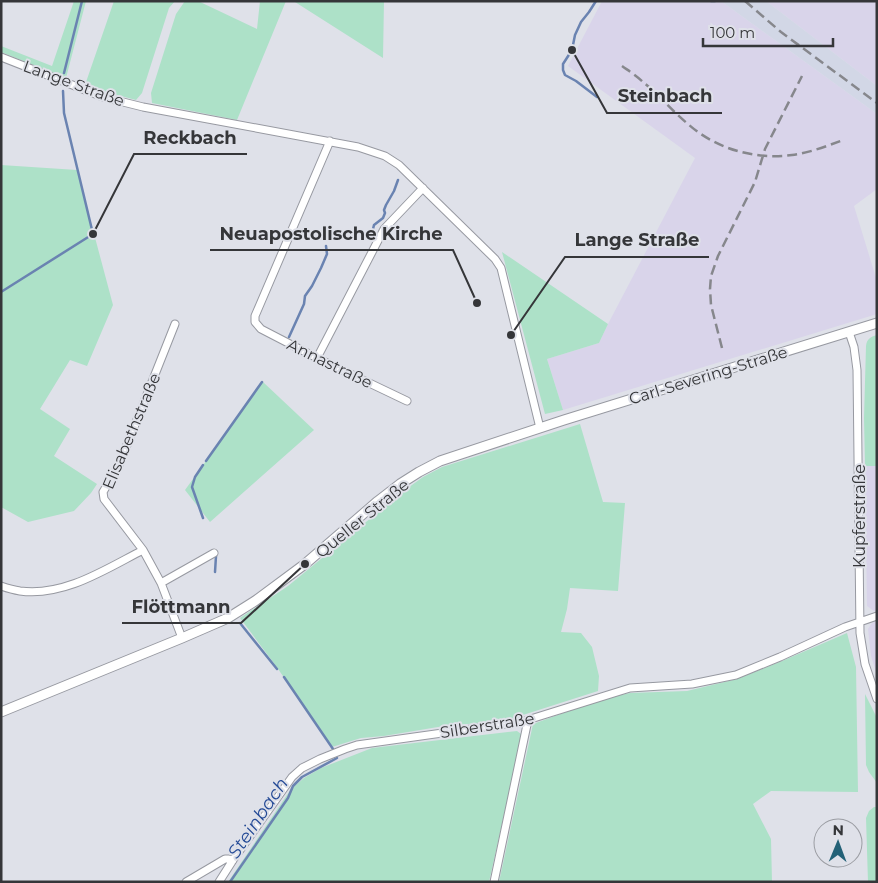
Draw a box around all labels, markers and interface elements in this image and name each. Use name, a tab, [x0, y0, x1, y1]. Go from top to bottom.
scale bar	[703, 15, 833, 47]
text: 100 m	[710, 23, 755, 42]
street label: Lange Straße	[21, 56, 127, 111]
callout: Steinbach	[607, 80, 722, 113]
text: Steinbach	[618, 85, 712, 107]
callout: Reckbach	[134, 121, 247, 154]
text: Reckbach	[143, 127, 237, 149]
callout: Neuapostolische Kirche	[210, 217, 453, 250]
text: Neuapostolische Kirche	[219, 223, 443, 245]
callout: Lange Straße	[565, 224, 709, 257]
text: Lange Straße	[575, 229, 699, 251]
street label: Annastraße	[284, 335, 375, 392]
street label: Carl-Severing-Straße	[627, 342, 790, 409]
street label: Elisabethstraße	[98, 370, 164, 492]
street label: Kupferstraße	[850, 464, 869, 568]
street label: Queller Straße	[312, 475, 413, 562]
callout: Flöttmann	[122, 590, 241, 623]
text: Flöttmann	[131, 596, 231, 618]
street label: Silberstraße	[439, 709, 536, 742]
water label: Steinbach	[223, 773, 293, 863]
north arrow	[813, 818, 863, 868]
text: N	[832, 821, 844, 839]

